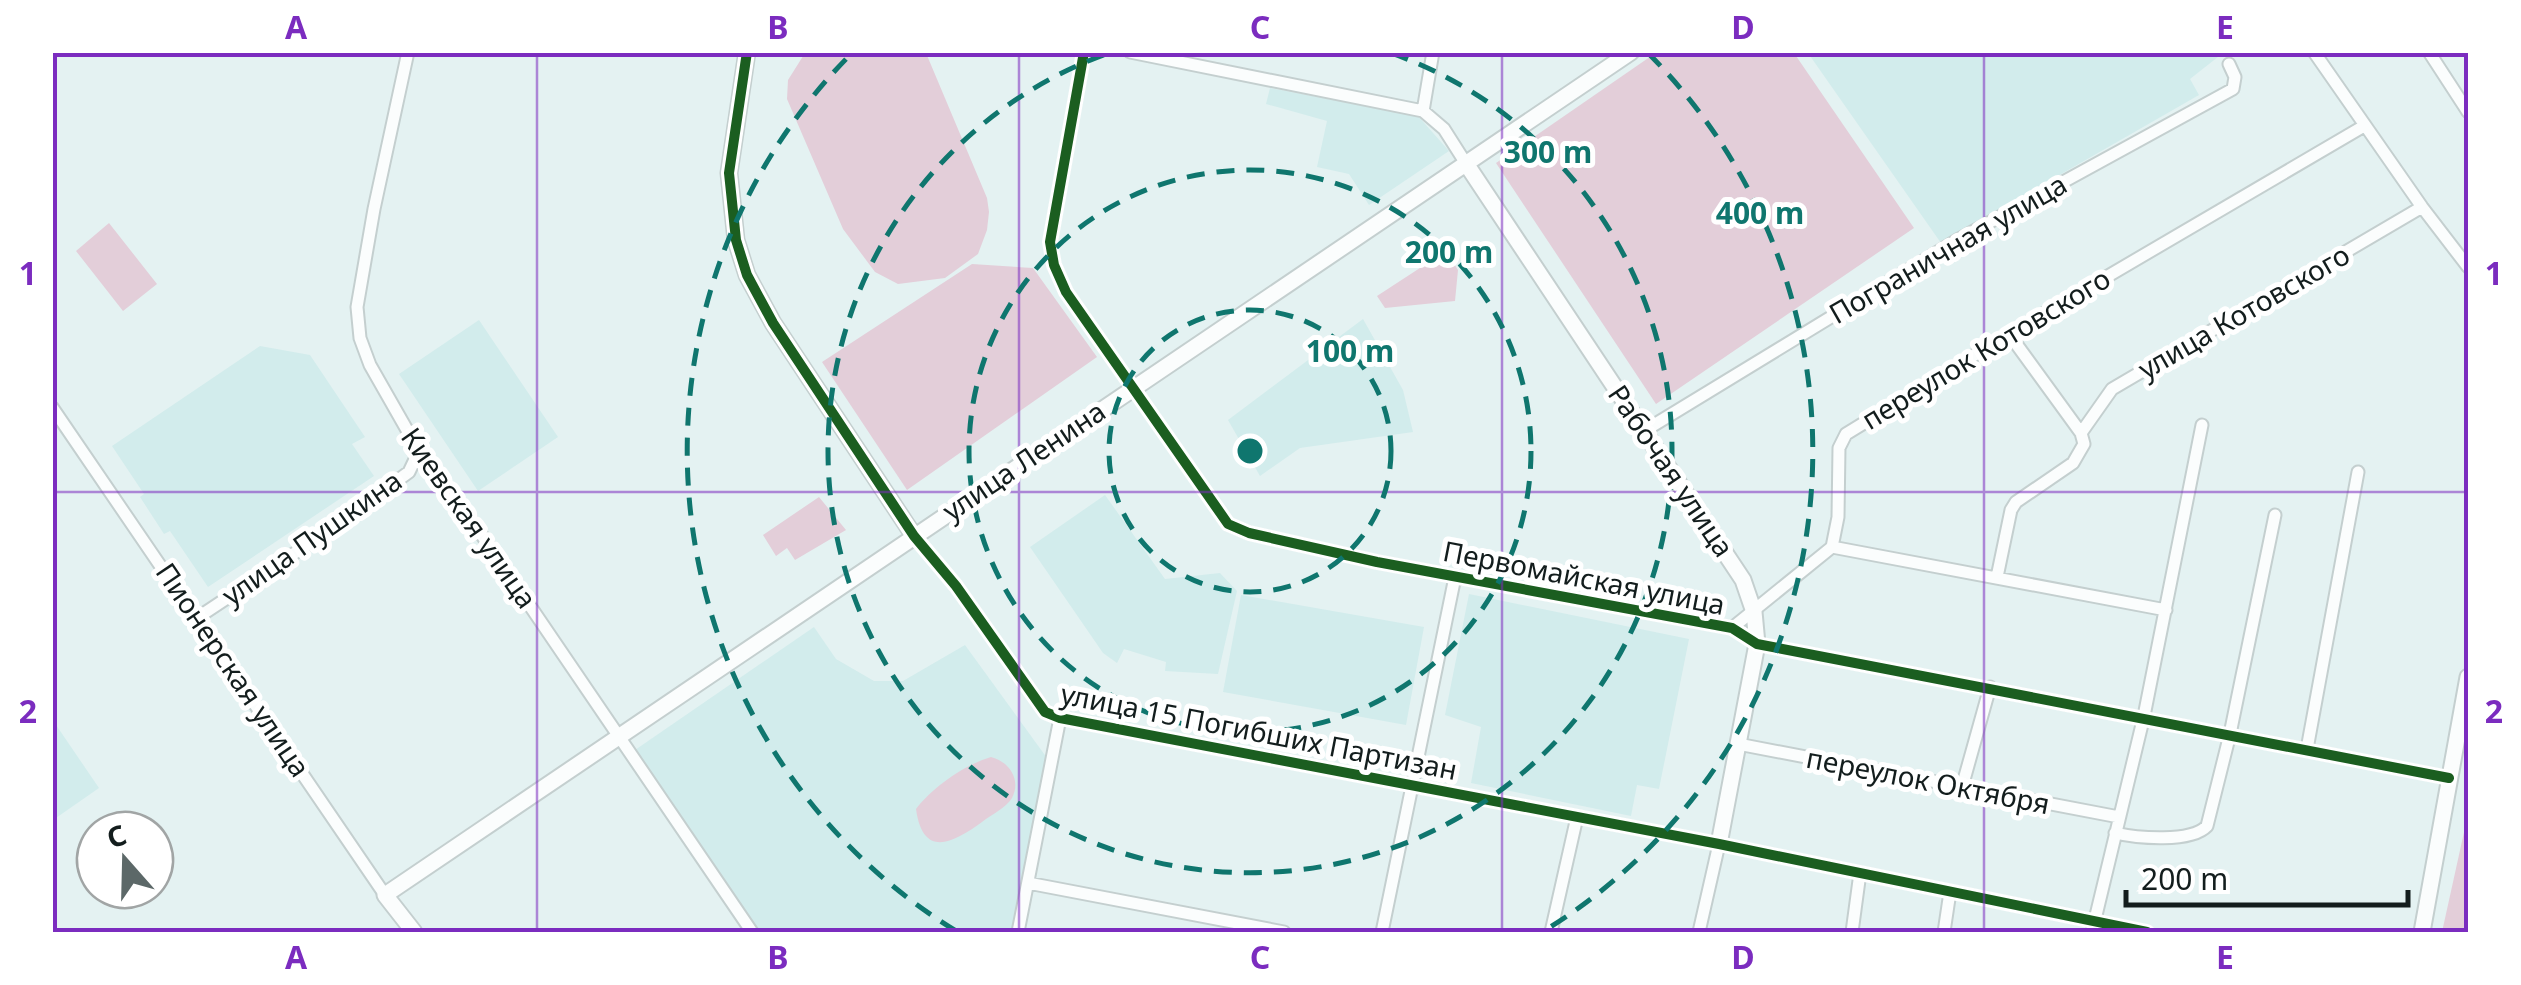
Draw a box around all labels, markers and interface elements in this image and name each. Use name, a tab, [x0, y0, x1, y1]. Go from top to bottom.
text: A	[285, 5, 308, 48]
text: B	[767, 5, 789, 48]
text: C	[1250, 5, 1270, 48]
text: D	[1731, 5, 1755, 48]
text: E	[2216, 5, 2234, 48]
text: 300 m	[1504, 131, 1592, 172]
street label: Пограничная улица	[1822, 165, 2073, 332]
text: 400 m	[1716, 192, 1804, 233]
text: 200 m	[1405, 231, 1493, 272]
street label: улица Котовского	[2131, 235, 2356, 387]
text: 1	[19, 251, 37, 294]
text: 1	[2485, 251, 2503, 294]
street label: переулок Котовского	[1854, 259, 2117, 438]
text: 100 m	[1306, 330, 1394, 371]
street label: Рабочая улица	[1600, 377, 1743, 564]
street label: улица Ленина	[934, 392, 1112, 529]
street label: Киевская улица	[393, 419, 546, 615]
centre of rings	[1232, 433, 1268, 469]
street label: улица Пушкина	[214, 461, 409, 613]
street label: Первомайская улица	[1440, 531, 1728, 623]
street label: Пионерская улица	[148, 555, 320, 784]
street label: улица 15 Погибших Партизан	[1058, 674, 1461, 788]
text: 2	[19, 689, 37, 732]
text: 2	[2485, 689, 2503, 732]
street label: переулок Октября	[1803, 738, 2053, 822]
north arrow	[75, 810, 175, 910]
text: С	[101, 815, 131, 857]
scale bar	[2126, 845, 2408, 907]
text: 200 m	[2141, 858, 2228, 899]
text: A	[285, 935, 308, 978]
text: B	[767, 935, 789, 978]
text: C	[1250, 935, 1270, 978]
text: D	[1731, 935, 1755, 978]
text: E	[2216, 935, 2234, 978]

